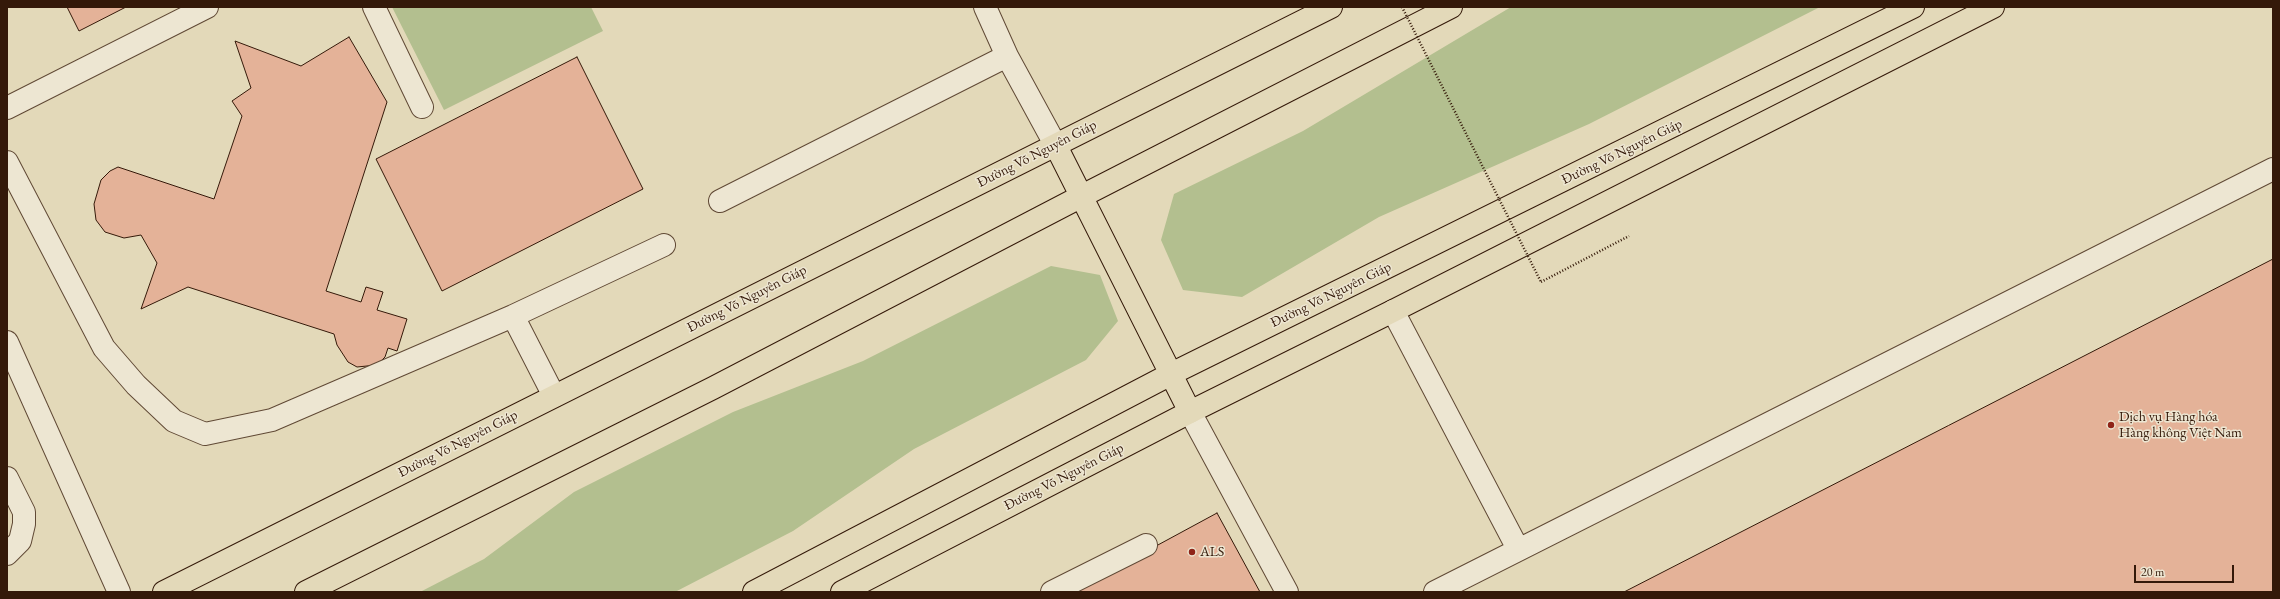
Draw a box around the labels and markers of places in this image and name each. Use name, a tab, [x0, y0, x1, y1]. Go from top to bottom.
place label: Dịch vụ Hàng hóa Hàng không Việt Nam	[2119, 409, 2242, 442]
marker: Dịch vụ Hàng hóa Hàng không Việt Nam	[2106, 420, 2116, 430]
place label: ALS	[1200, 544, 1224, 560]
marker: ALS	[1187, 547, 1197, 557]

